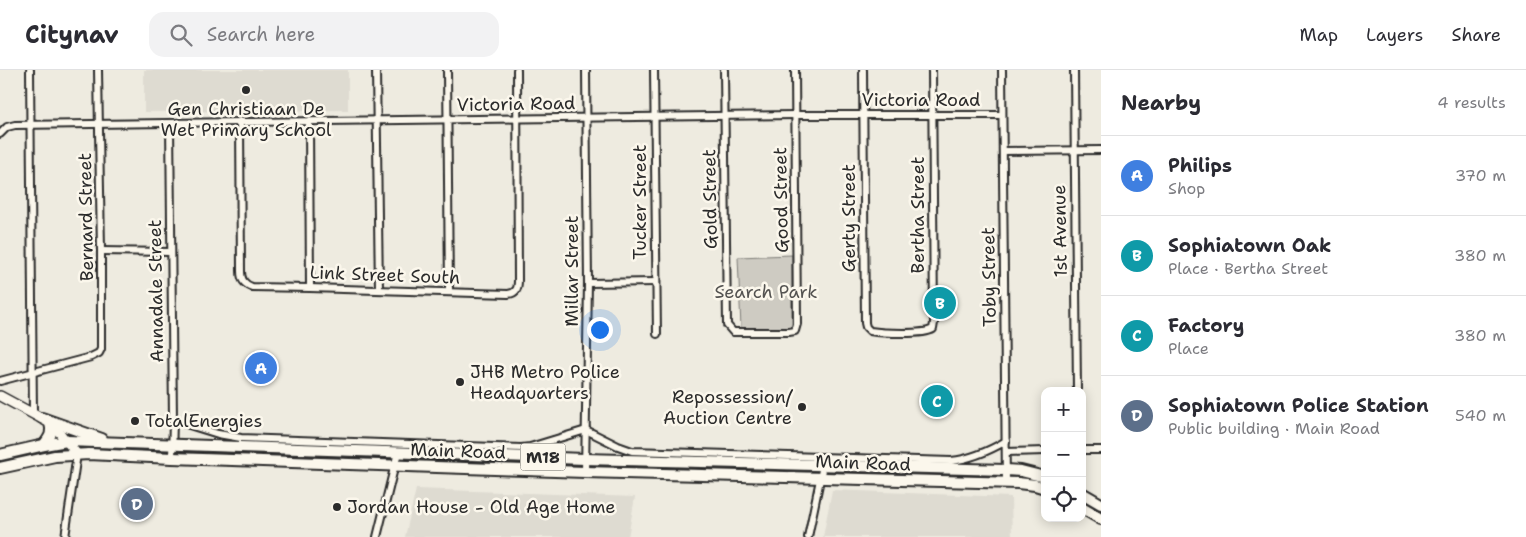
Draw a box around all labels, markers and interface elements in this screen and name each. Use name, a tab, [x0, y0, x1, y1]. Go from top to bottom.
search box	[149, 12, 499, 57]
text: Citynav	[25, 19, 119, 51]
icon: search	[167, 21, 195, 49]
text: Search here	[207, 22, 315, 47]
text: Map	[1300, 23, 1338, 47]
text: Layers	[1366, 23, 1423, 47]
text: Share	[1451, 23, 1501, 47]
marker: Gen Christiaan De Wet Primary School	[240, 84, 252, 96]
street label: Victoria Road	[862, 88, 980, 112]
text: Nearby	[1121, 89, 1201, 117]
street label: Victoria Road	[456, 91, 576, 117]
text: 4 results	[1437, 92, 1506, 113]
place label: Gen Christiaan De Wet Primary School	[161, 97, 332, 142]
street label: Tucker Street	[628, 144, 652, 260]
street label: Good Street	[768, 147, 794, 253]
street label: Gold Street	[697, 149, 723, 249]
street label: Bernard Street	[73, 153, 99, 281]
text: Philips	[1168, 153, 1232, 178]
street label: Bertha Street	[906, 156, 930, 274]
street label: Gerty Street	[837, 164, 861, 272]
text: A	[1131, 165, 1143, 186]
text: 370 m	[1455, 165, 1506, 186]
text: Shop	[1168, 178, 1205, 199]
street label: 1st Avenue	[1047, 184, 1073, 278]
street label: Millar Street	[560, 215, 584, 327]
street label: Annadale Street	[143, 219, 169, 363]
street label: Toby Street	[976, 227, 1002, 327]
text: Sophiatown Oak	[1168, 233, 1331, 258]
text: B	[1132, 245, 1142, 266]
text: 380 m	[1454, 245, 1506, 266]
text: Place · Bertha Street	[1168, 258, 1328, 279]
street label: Link Street South	[309, 260, 461, 290]
park label: Search Park	[715, 280, 818, 304]
pin: B	[924, 284, 956, 322]
text: Factory	[1168, 313, 1244, 338]
your location	[587, 317, 613, 343]
text: C	[1132, 325, 1142, 346]
text: 380 m	[1454, 325, 1506, 346]
text: Place	[1168, 338, 1209, 359]
pin: A	[245, 349, 277, 387]
place label: JHB Metro Police Headquarters	[470, 360, 620, 405]
marker: JHB Metro Police Headquarters	[454, 376, 466, 388]
pin: C	[921, 382, 953, 420]
place label: Repossession/ Auction Centre	[663, 385, 794, 430]
map controls	[1041, 387, 1086, 522]
button: +	[1041, 387, 1086, 432]
text: Sophiatown Police Station	[1168, 393, 1429, 418]
marker: Repossession/ Auction Centre	[796, 401, 808, 413]
text: D	[1131, 405, 1143, 426]
text: 540 m	[1455, 405, 1506, 426]
place label: TotalEnergies	[145, 409, 262, 433]
marker: TotalEnergies	[129, 415, 141, 427]
text: Public building · Main Road	[1168, 418, 1380, 439]
button: −	[1041, 432, 1086, 477]
street label: Main Road	[410, 437, 506, 465]
road number: M18	[520, 444, 566, 471]
street label: Main Road	[815, 449, 911, 477]
button: locate	[1041, 477, 1086, 522]
pin: D	[121, 485, 153, 523]
place label: Jordan House - Old Age Home	[347, 495, 616, 519]
marker: Jordan House - Old Age Home	[331, 501, 343, 513]

